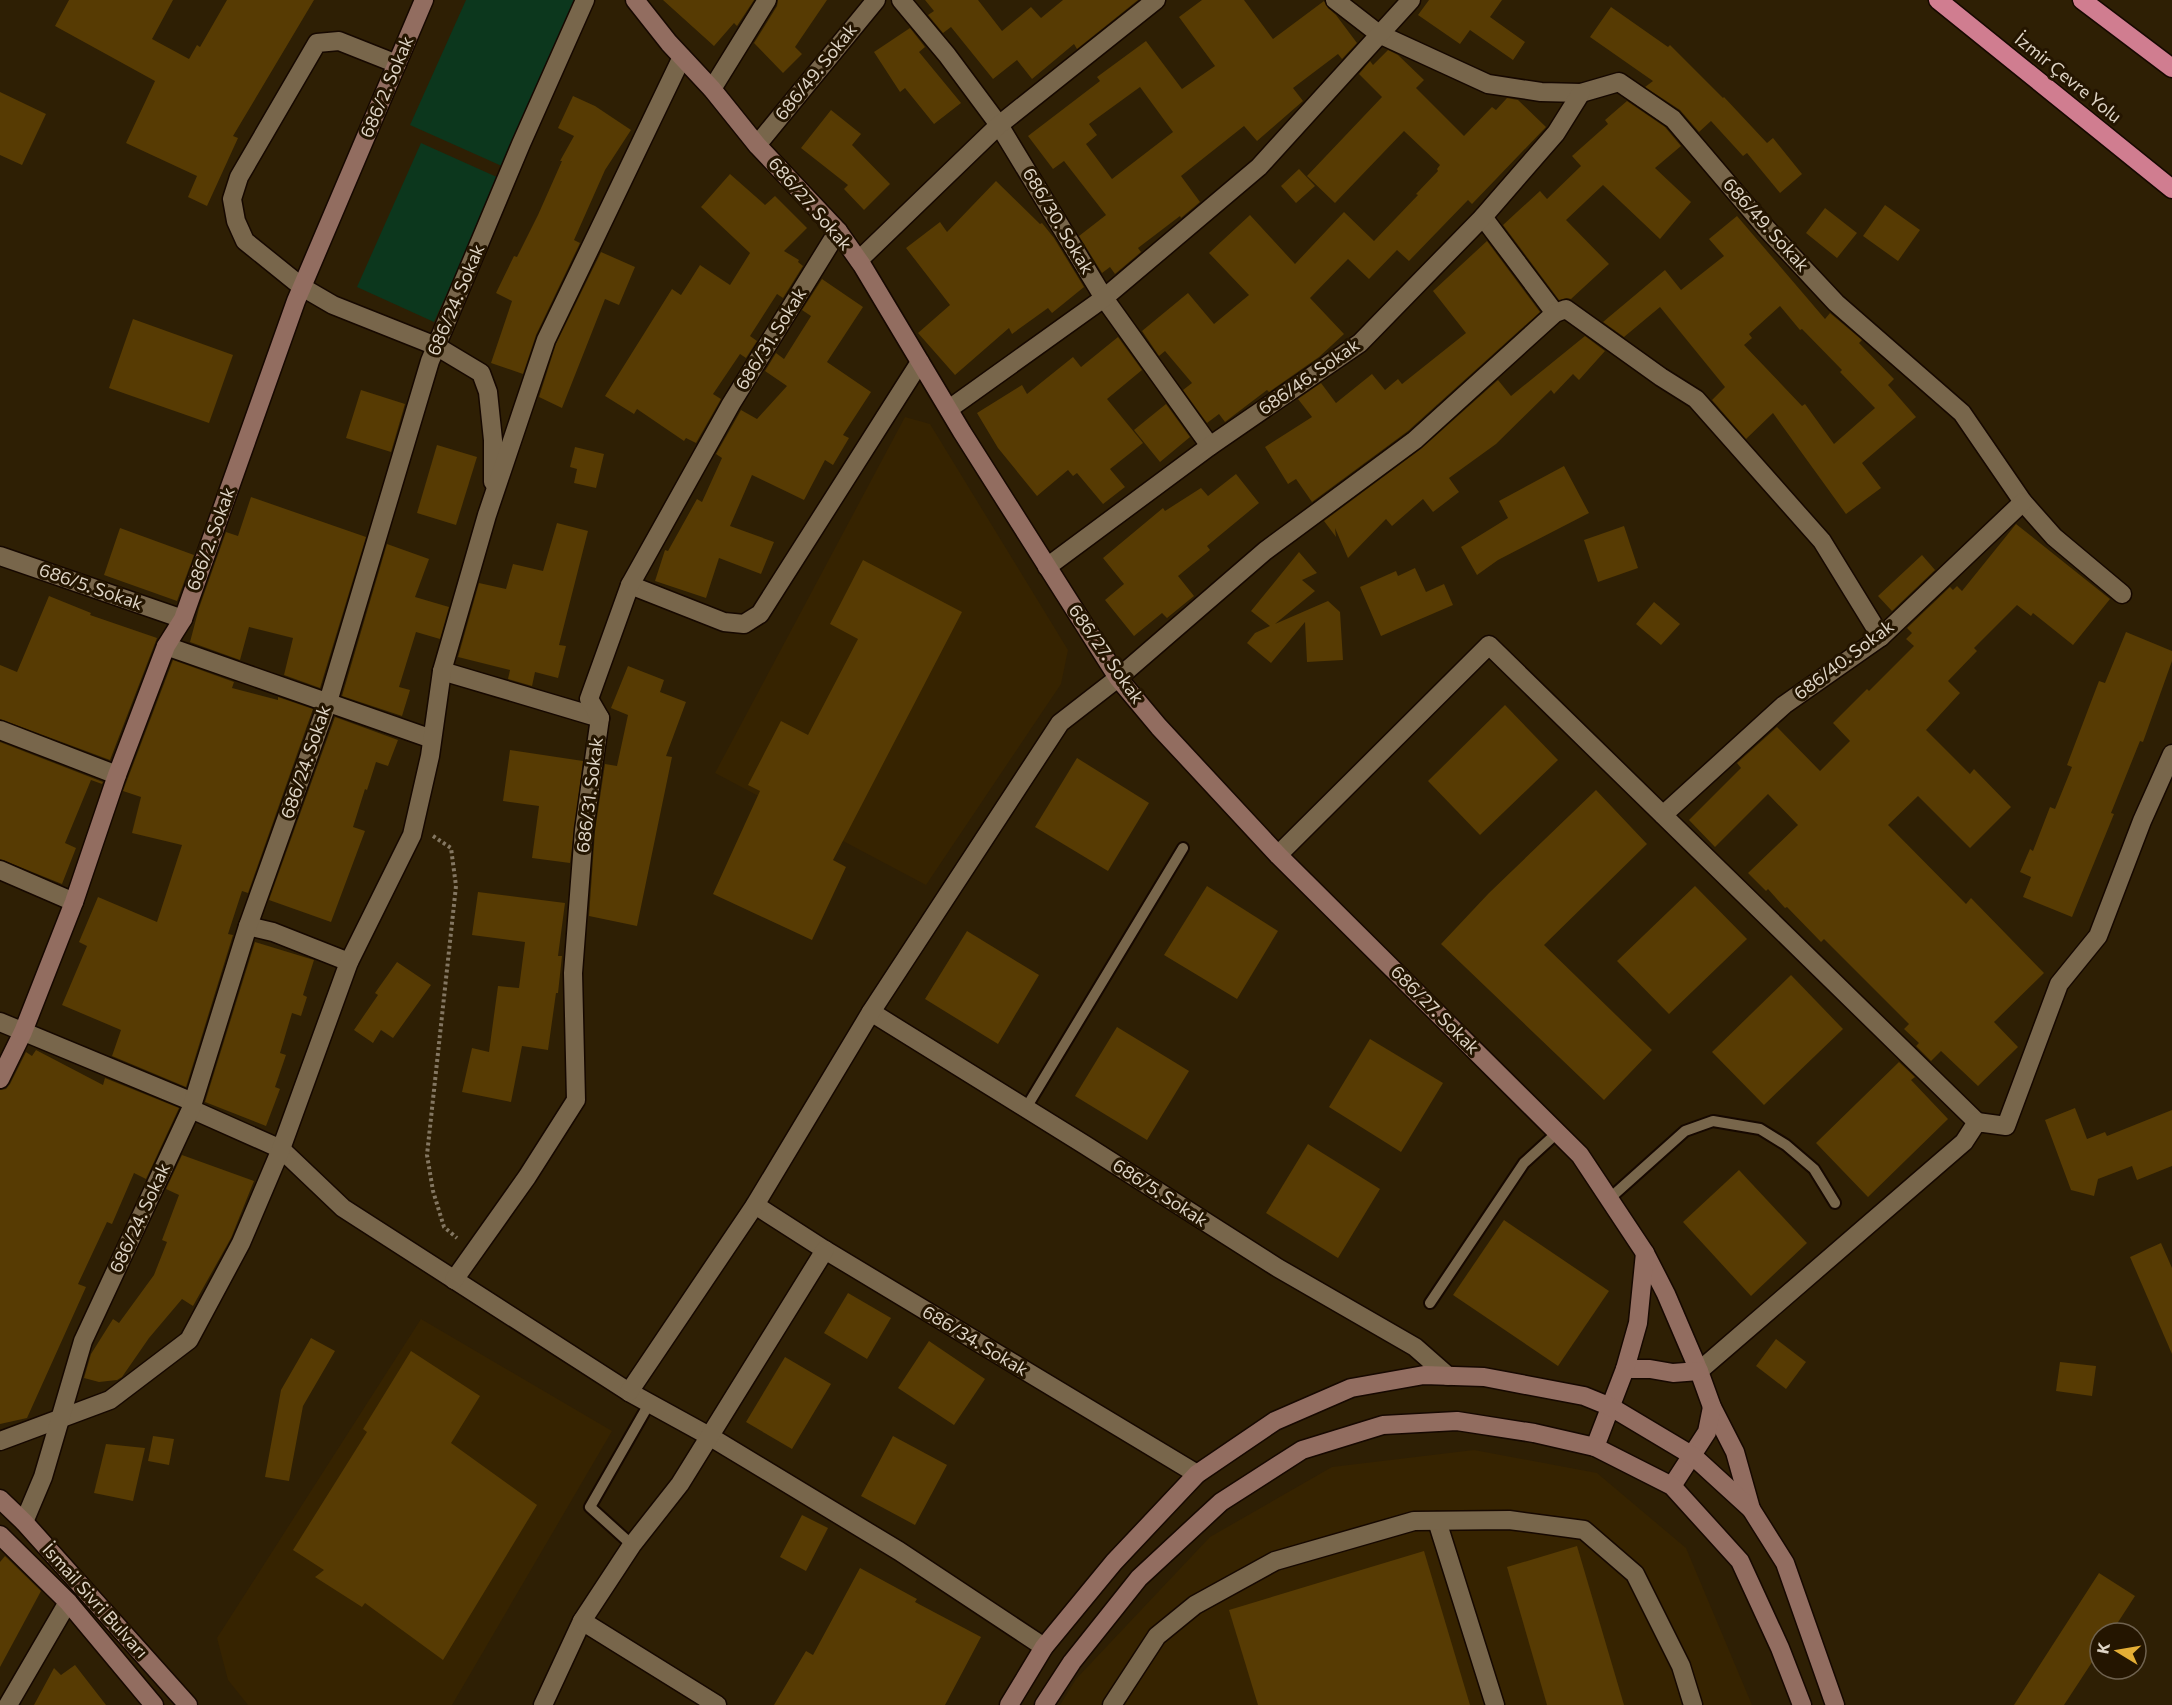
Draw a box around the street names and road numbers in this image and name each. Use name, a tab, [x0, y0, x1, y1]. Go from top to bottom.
street label: 686/49. Sokak	[769, 18, 861, 124]
street label: İzmir Çevre Yolu	[2011, 27, 2126, 127]
street label: 686/2. Sokak	[355, 32, 417, 141]
street label: 686/27. Sokak	[764, 152, 857, 255]
street label: 686/30. Sokak	[1019, 163, 1099, 278]
street label: 686/49. Sokak	[1719, 173, 1815, 276]
street label: 686/24. Sokak	[422, 240, 488, 359]
street label: 686/31. Sokak	[730, 283, 810, 394]
street label: 686/46. Sokak	[1254, 333, 1363, 419]
street label: 686/2. Sokak	[181, 484, 239, 593]
street label: 686/5. Sokak	[36, 558, 146, 614]
street label: 686/27. Sokak	[1064, 599, 1149, 708]
street label: 686/40. Sokak	[1789, 614, 1898, 704]
street label: 686/24. Sokak	[275, 702, 335, 821]
street label: 686/31. Sokak	[571, 736, 607, 854]
street label: 686/27. Sokak	[1387, 960, 1485, 1058]
street label: 686/5. Sokak	[1109, 1153, 1212, 1231]
street label: 686/24. Sokak	[104, 1159, 174, 1276]
street label: 686/34. Sokak	[919, 1300, 1033, 1380]
street label: İsmail Sivri Bulvarı	[38, 1538, 153, 1662]

